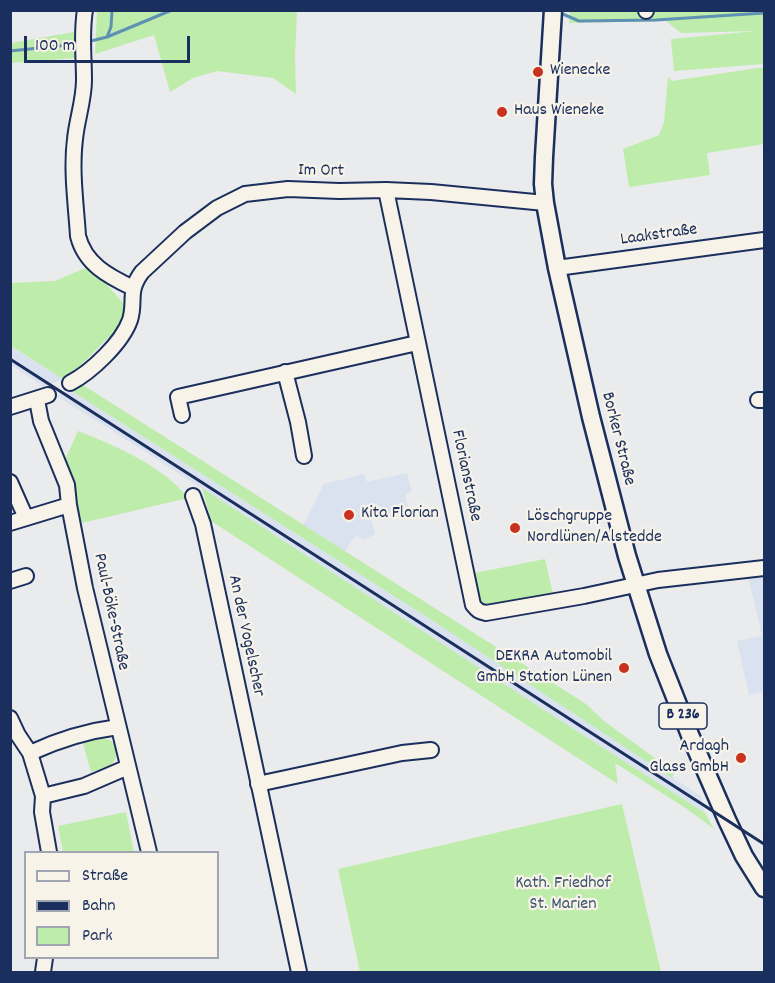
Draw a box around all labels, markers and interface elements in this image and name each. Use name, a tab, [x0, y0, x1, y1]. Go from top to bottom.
scale bar	[27, 24, 194, 62]
text: 100 m	[35, 34, 75, 59]
place label: Wienecke	[550, 61, 610, 83]
marker: Wienecke	[531, 65, 545, 79]
place label: Haus Wieneke	[514, 101, 604, 123]
marker: Haus Wieneke	[495, 105, 509, 119]
street label: Im Ort	[298, 161, 344, 183]
street label: Laakstraße	[619, 220, 699, 252]
street label: Borker Straße	[595, 390, 639, 488]
street label: Florianstraße	[445, 428, 485, 524]
place label: Kita Florian	[361, 504, 439, 526]
place label: Löschgruppe Nordlünen/Alstedde	[527, 507, 662, 550]
marker: Kita Florian	[342, 508, 356, 522]
marker: Löschgruppe Nordlünen/Alstedde	[508, 521, 522, 535]
street label: Paul-Böke-Straße	[87, 552, 133, 672]
street label: An der Vogelscher	[222, 573, 268, 699]
place label: DEKRA Automobil GmbH Station Lünen	[476, 647, 612, 690]
marker: DEKRA Automobil GmbH Station Lünen	[617, 661, 631, 675]
road number: B 236	[659, 703, 707, 729]
place label: Ardagh Glass GmbH	[649, 737, 729, 780]
marker: Ardagh Glass GmbH	[734, 751, 748, 765]
legend	[24, 851, 219, 959]
text: Straße	[82, 864, 128, 889]
park label: Kath. Friedhof St. Marien	[515, 874, 611, 916]
text: Bahn	[82, 894, 116, 919]
text: Park	[82, 924, 113, 949]

